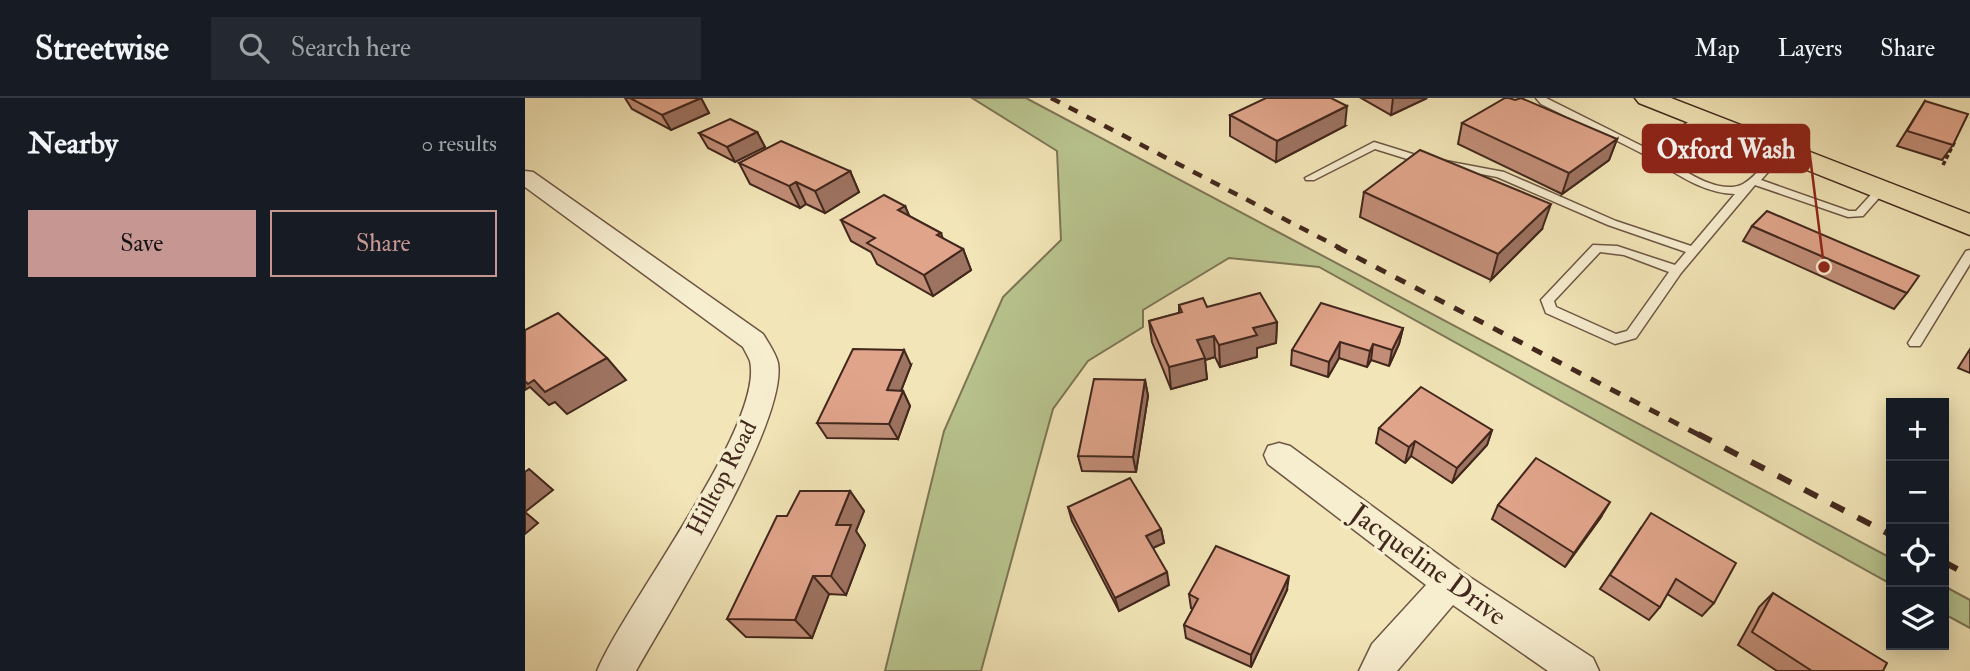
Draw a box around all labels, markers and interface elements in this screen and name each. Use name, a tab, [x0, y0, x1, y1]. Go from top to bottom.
search box	[211, 17, 701, 80]
text: Streetwise	[35, 28, 169, 69]
icon: search	[235, 29, 273, 67]
text: Search here	[291, 32, 411, 64]
text: Map	[1695, 33, 1740, 64]
text: Layers	[1778, 33, 1842, 64]
text: Share	[1880, 33, 1935, 64]
text: Nearby	[28, 125, 118, 162]
callout: Oxford Wash	[1643, 125, 1809, 172]
text: 0 results	[421, 129, 497, 158]
text: Oxford Wash	[1657, 134, 1796, 166]
button: Save	[28, 210, 256, 277]
button: Share	[270, 210, 497, 277]
map controls	[1886, 398, 1949, 650]
button: +	[1886, 398, 1949, 461]
street label: Hilltop Road	[680, 415, 764, 541]
button: −	[1886, 461, 1949, 524]
street label: Jacqueline Drive	[1342, 496, 1513, 634]
button: locate	[1886, 524, 1949, 587]
button: layers	[1886, 587, 1949, 650]

